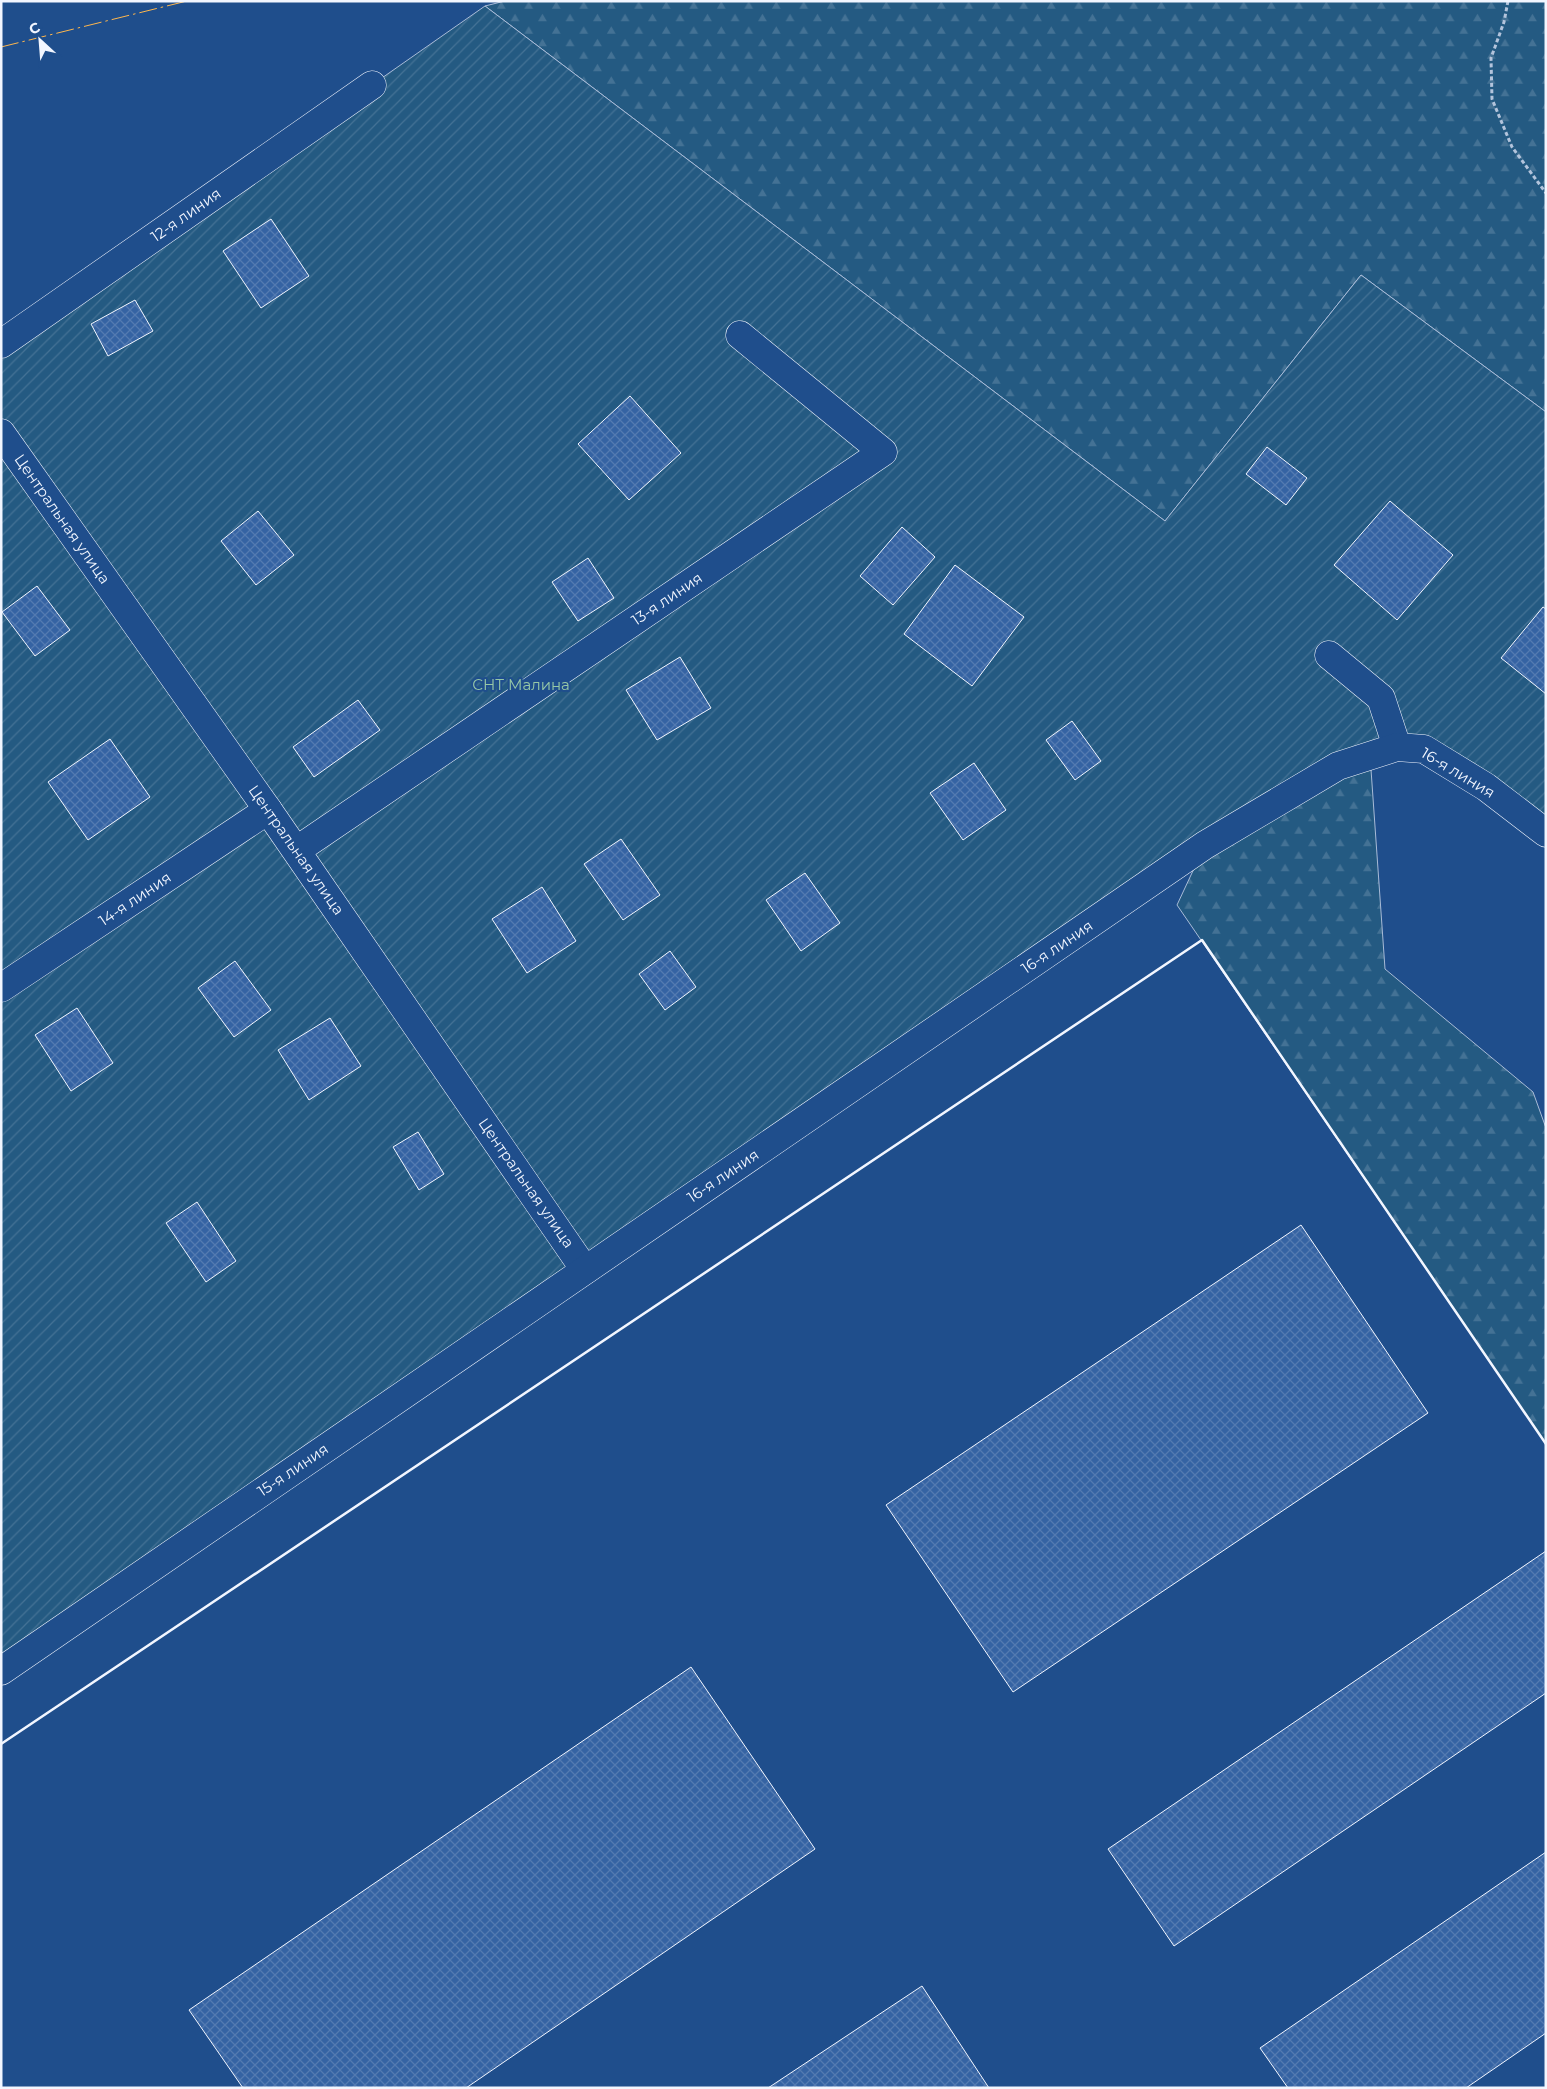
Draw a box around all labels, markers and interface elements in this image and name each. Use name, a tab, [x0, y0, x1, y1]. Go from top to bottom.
north arrow	[15, 15, 65, 65]
text: С	[26, 18, 43, 39]
street label: 12-я линия	[147, 183, 225, 246]
street label: Центральная улица	[10, 450, 114, 587]
street label: 13-я линия	[628, 568, 706, 629]
park label: СНТ Малина	[472, 675, 570, 694]
street label: 16-я линия	[1418, 743, 1498, 802]
street label: Центральная улица	[244, 781, 348, 918]
street label: 14-я линия	[95, 867, 175, 930]
street label: 16-я линия	[1017, 916, 1096, 977]
street label: Центральная улица	[474, 1114, 578, 1251]
street label: 16-я линия	[683, 1145, 762, 1206]
street label: 15-я линия	[254, 1439, 332, 1500]

